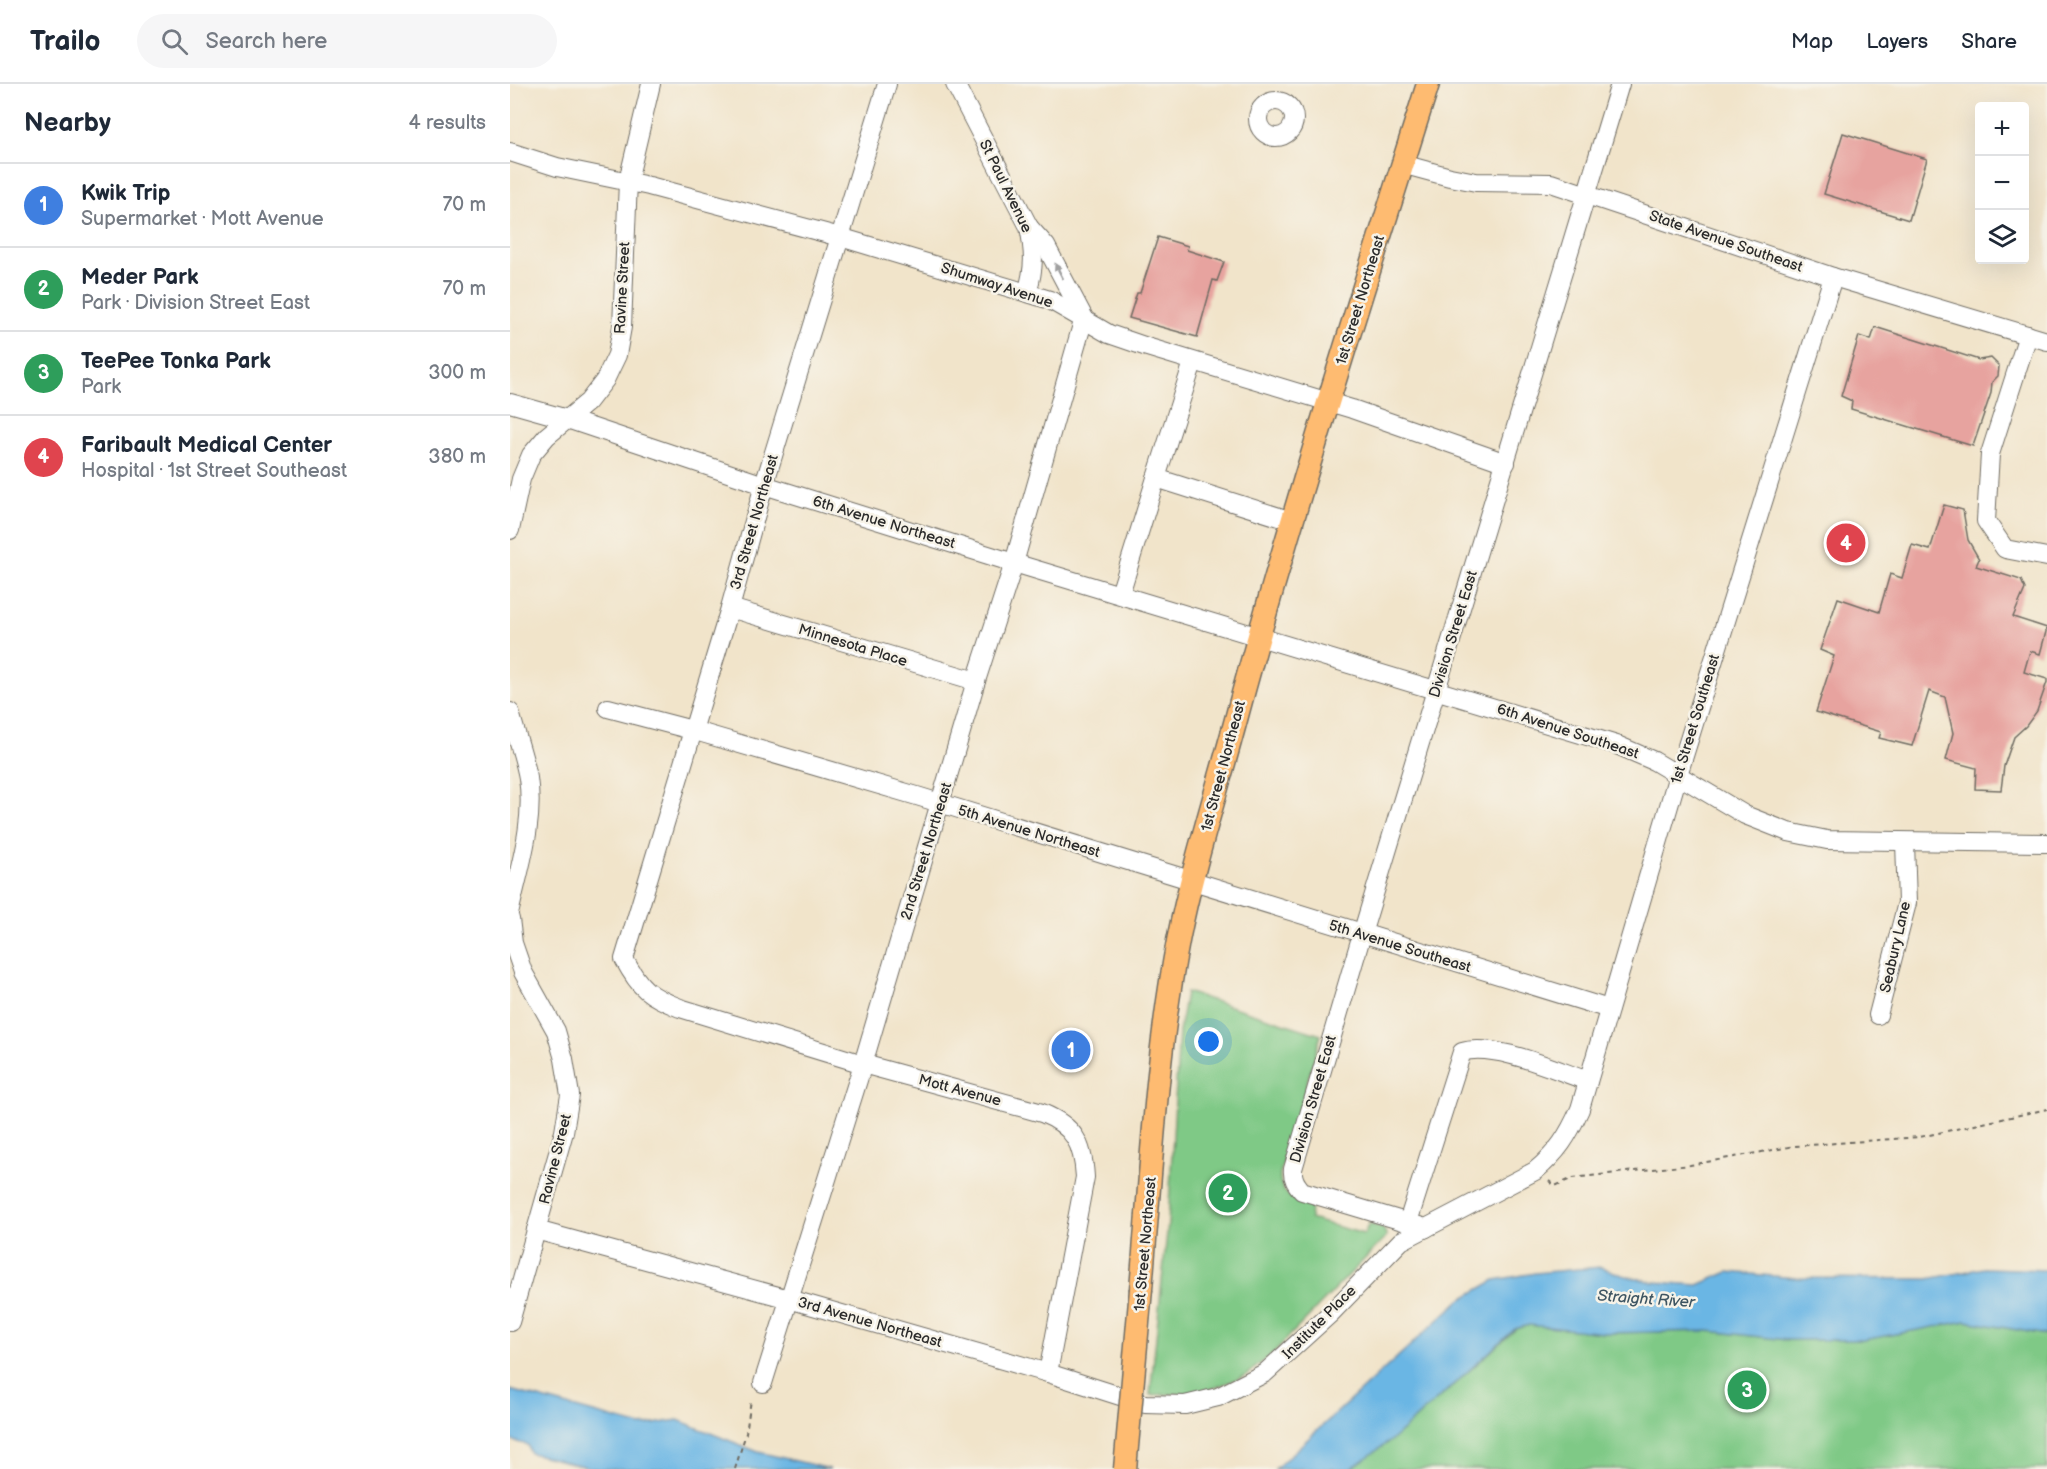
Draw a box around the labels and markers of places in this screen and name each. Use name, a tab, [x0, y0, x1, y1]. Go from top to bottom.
pin: 4	[1826, 520, 1866, 566]
pin: 1	[1052, 1028, 1090, 1072]
pin: 2	[1208, 1170, 1248, 1216]
pin: 3	[1728, 1368, 1766, 1412]

